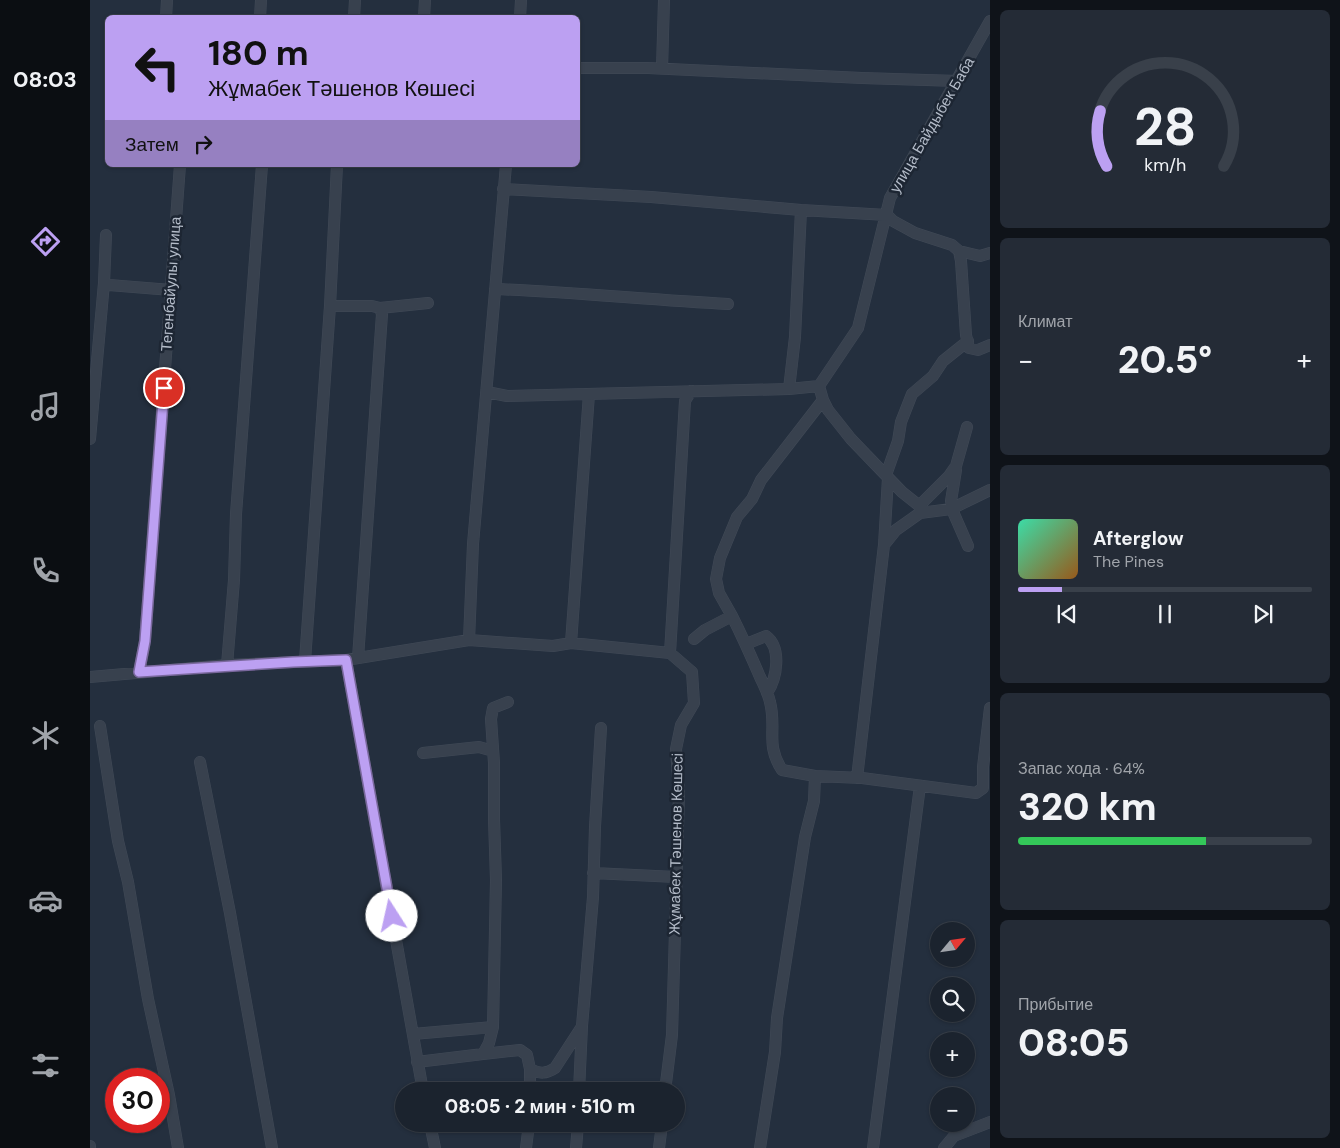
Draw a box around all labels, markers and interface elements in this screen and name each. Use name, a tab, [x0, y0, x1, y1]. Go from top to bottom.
text: 180 m	[208, 30, 309, 76]
icon: left	[125, 35, 190, 100]
street label: улица Байдыбек Баба	[885, 53, 979, 196]
text: 08:03	[13, 65, 77, 94]
text: Жұмабек Тәшенов Көшесі	[208, 74, 475, 103]
text: 28	[1134, 93, 1196, 161]
icon: right	[189, 130, 217, 158]
text: Затем	[125, 132, 179, 157]
text: km/h	[1144, 153, 1186, 177]
street label: Тегенбайулы улица	[156, 215, 186, 352]
icon: directions	[28, 224, 63, 259]
text: Климат	[1018, 311, 1072, 332]
text: 20.5°	[1118, 335, 1212, 385]
text: −	[1018, 342, 1033, 379]
text: +	[1297, 342, 1312, 379]
pin	[143, 367, 185, 409]
icon: arrive	[150, 374, 178, 402]
icon: music	[28, 389, 63, 424]
text: Afterglow	[1093, 526, 1184, 551]
text: The Pines	[1093, 551, 1164, 572]
icon: phone	[28, 553, 63, 588]
icon: previous	[1053, 600, 1081, 628]
icon: pause	[1151, 600, 1179, 628]
icon: next	[1249, 600, 1277, 628]
icon: climate	[28, 718, 63, 753]
street label: Жұмабек Тәшенов Көшесі	[664, 753, 688, 935]
text: Запас хода · 64%	[1018, 758, 1145, 779]
text: 320 km	[1018, 782, 1157, 832]
icon: car	[28, 883, 63, 918]
position arrow	[365, 889, 417, 941]
north arrow	[930, 922, 975, 968]
map controls	[930, 922, 975, 1132]
button: search	[930, 977, 975, 1022]
text: Прибытие	[1018, 994, 1093, 1015]
text: 08:05	[1018, 1018, 1129, 1068]
button: +	[930, 1032, 975, 1077]
icon: filters	[28, 1048, 63, 1083]
speed limit sign: 30	[105, 1068, 170, 1133]
button: −	[930, 1087, 975, 1132]
text: 08:05 · 2 мин · 510 m	[445, 1094, 635, 1119]

